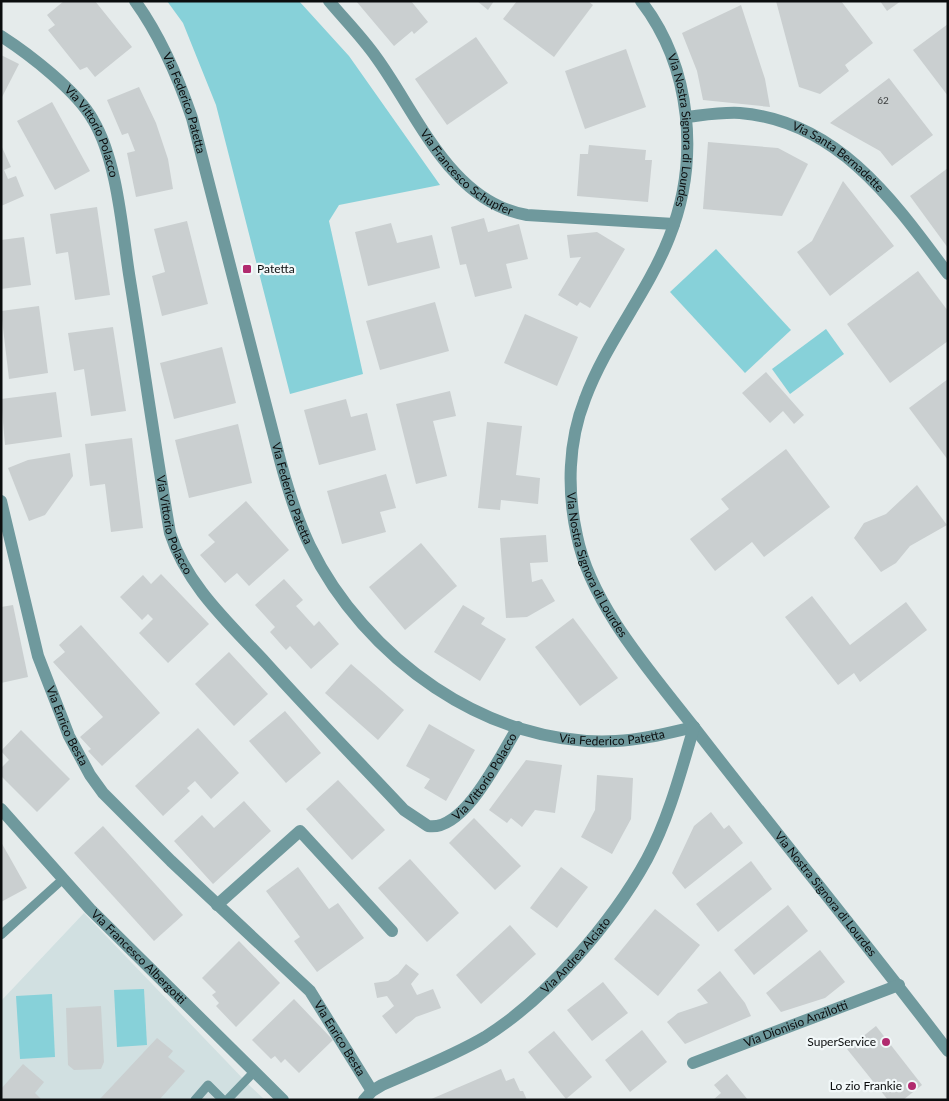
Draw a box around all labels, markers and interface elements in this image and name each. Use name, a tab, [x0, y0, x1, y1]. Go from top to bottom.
street label: Via Federico Patetta	[160, 50, 209, 155]
street label: Via Nostra Signora di Lourdes	[664, 51, 695, 209]
street label: Via Vittorio Polacco	[62, 82, 122, 179]
house number: 62	[877, 94, 889, 106]
street label: Via Santa Bernadette	[790, 118, 887, 195]
street label: Via Francesco Schupfer	[417, 126, 516, 218]
place label: Patetta	[257, 261, 295, 276]
marker: Patetta	[241, 263, 253, 275]
street label: Via Federico Patetta	[269, 441, 316, 546]
street label: Via Vittorio Polacco	[153, 474, 196, 577]
street label: Via Nostra Signora di Lourdes	[564, 492, 631, 640]
street label: Via Enrico Besta	[43, 684, 92, 768]
street label: Via Federico Patetta	[558, 726, 666, 748]
street label: Via Vittorio Polacco	[449, 730, 520, 823]
street label: Via Nostra Signora di Lourdes	[772, 828, 880, 959]
street label: Via Francesco Albergotti	[88, 906, 189, 1007]
street label: Via Andrea Alciato	[538, 914, 613, 996]
street label: Via Dionisio Anzilotti	[742, 997, 850, 1050]
street label: Via Enrico Besta	[311, 998, 369, 1079]
place label: SuperService	[807, 1034, 876, 1049]
marker: SuperService	[880, 1036, 892, 1048]
place label: Lo zio Frankie	[830, 1078, 902, 1093]
marker: Lo zio Frankie	[906, 1080, 918, 1092]

